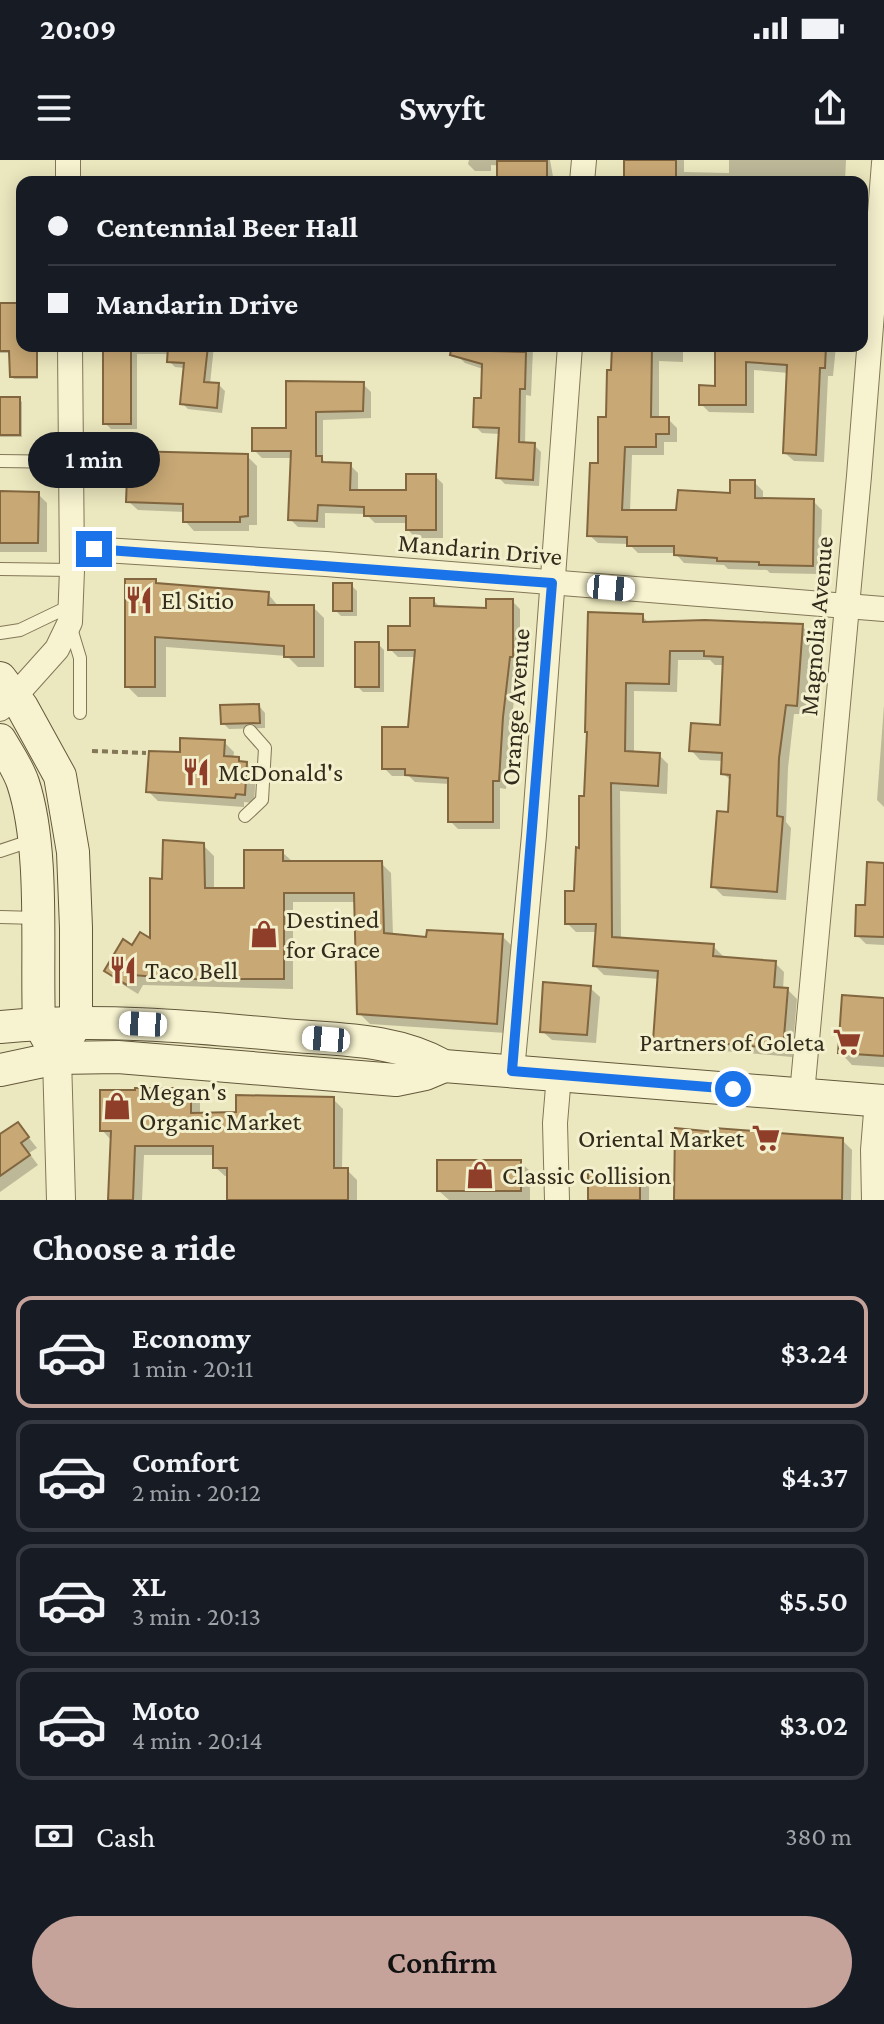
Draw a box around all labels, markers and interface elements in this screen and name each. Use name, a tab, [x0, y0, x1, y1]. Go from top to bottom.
text: 20:09	[40, 12, 116, 45]
icon: menu	[32, 86, 76, 130]
icon: share	[808, 86, 852, 130]
text: Swyft	[399, 88, 485, 128]
text: Centennial Beer Hall	[96, 210, 358, 243]
text: Mandarin Drive	[96, 287, 298, 320]
callout: 1 min	[28, 433, 160, 489]
text: 1 min	[65, 445, 123, 474]
street label: Mandarin Drive	[397, 528, 563, 571]
route end	[76, 531, 112, 567]
street label: Magnolia Avenue	[794, 535, 839, 717]
car	[586, 574, 636, 602]
restaurant icon: El Sitio	[124, 585, 154, 615]
place label: El Sitio	[161, 586, 234, 615]
street label: Orange Avenue	[496, 627, 535, 787]
restaurant icon: McDonald's	[181, 757, 211, 787]
place label: McDonald's	[218, 758, 343, 787]
place label: Destined for Grace	[286, 905, 380, 964]
shop icon: Destined for Grace	[249, 919, 279, 949]
restaurant icon: Taco Bell	[108, 955, 138, 985]
place label: Taco Bell	[145, 956, 238, 985]
car	[118, 1011, 168, 1037]
car	[301, 1025, 351, 1053]
supermarket icon: Partners of Goleta	[832, 1027, 862, 1057]
place label: Partners of Goleta	[639, 1028, 825, 1057]
route start	[715, 1071, 751, 1107]
place label: Megan's Organic Market	[139, 1077, 301, 1136]
shop icon: Megan's Organic Market	[102, 1091, 132, 1121]
supermarket icon: Oriental Market	[751, 1123, 781, 1153]
place label: Oriental Market	[578, 1124, 744, 1153]
shop icon: Classic Collision	[465, 1160, 495, 1190]
place label: Classic Collision	[502, 1161, 672, 1190]
text: Choose a ride	[32, 1228, 236, 1268]
icon: car	[36, 1316, 108, 1388]
text: Economy	[132, 1321, 251, 1354]
text: $3.24	[781, 1336, 848, 1369]
text: 1 min · 20:11	[132, 1354, 253, 1383]
icon: car	[36, 1440, 108, 1512]
text: Comfort	[132, 1445, 239, 1478]
text: $4.37	[781, 1460, 848, 1493]
text: 2 min · 20:12	[132, 1478, 261, 1507]
icon: car	[36, 1564, 108, 1636]
text: XL	[132, 1569, 166, 1602]
text: $5.50	[779, 1584, 848, 1617]
text: 3 min · 20:13	[132, 1602, 261, 1631]
icon: car	[36, 1688, 108, 1760]
text: Moto	[132, 1693, 200, 1726]
text: $3.02	[780, 1708, 848, 1741]
text: 4 min · 20:14	[132, 1726, 263, 1755]
icon: cash	[32, 1814, 76, 1858]
text: Cash	[96, 1820, 155, 1853]
text: 380 m	[785, 1822, 852, 1851]
button: Confirm	[32, 1916, 852, 2008]

